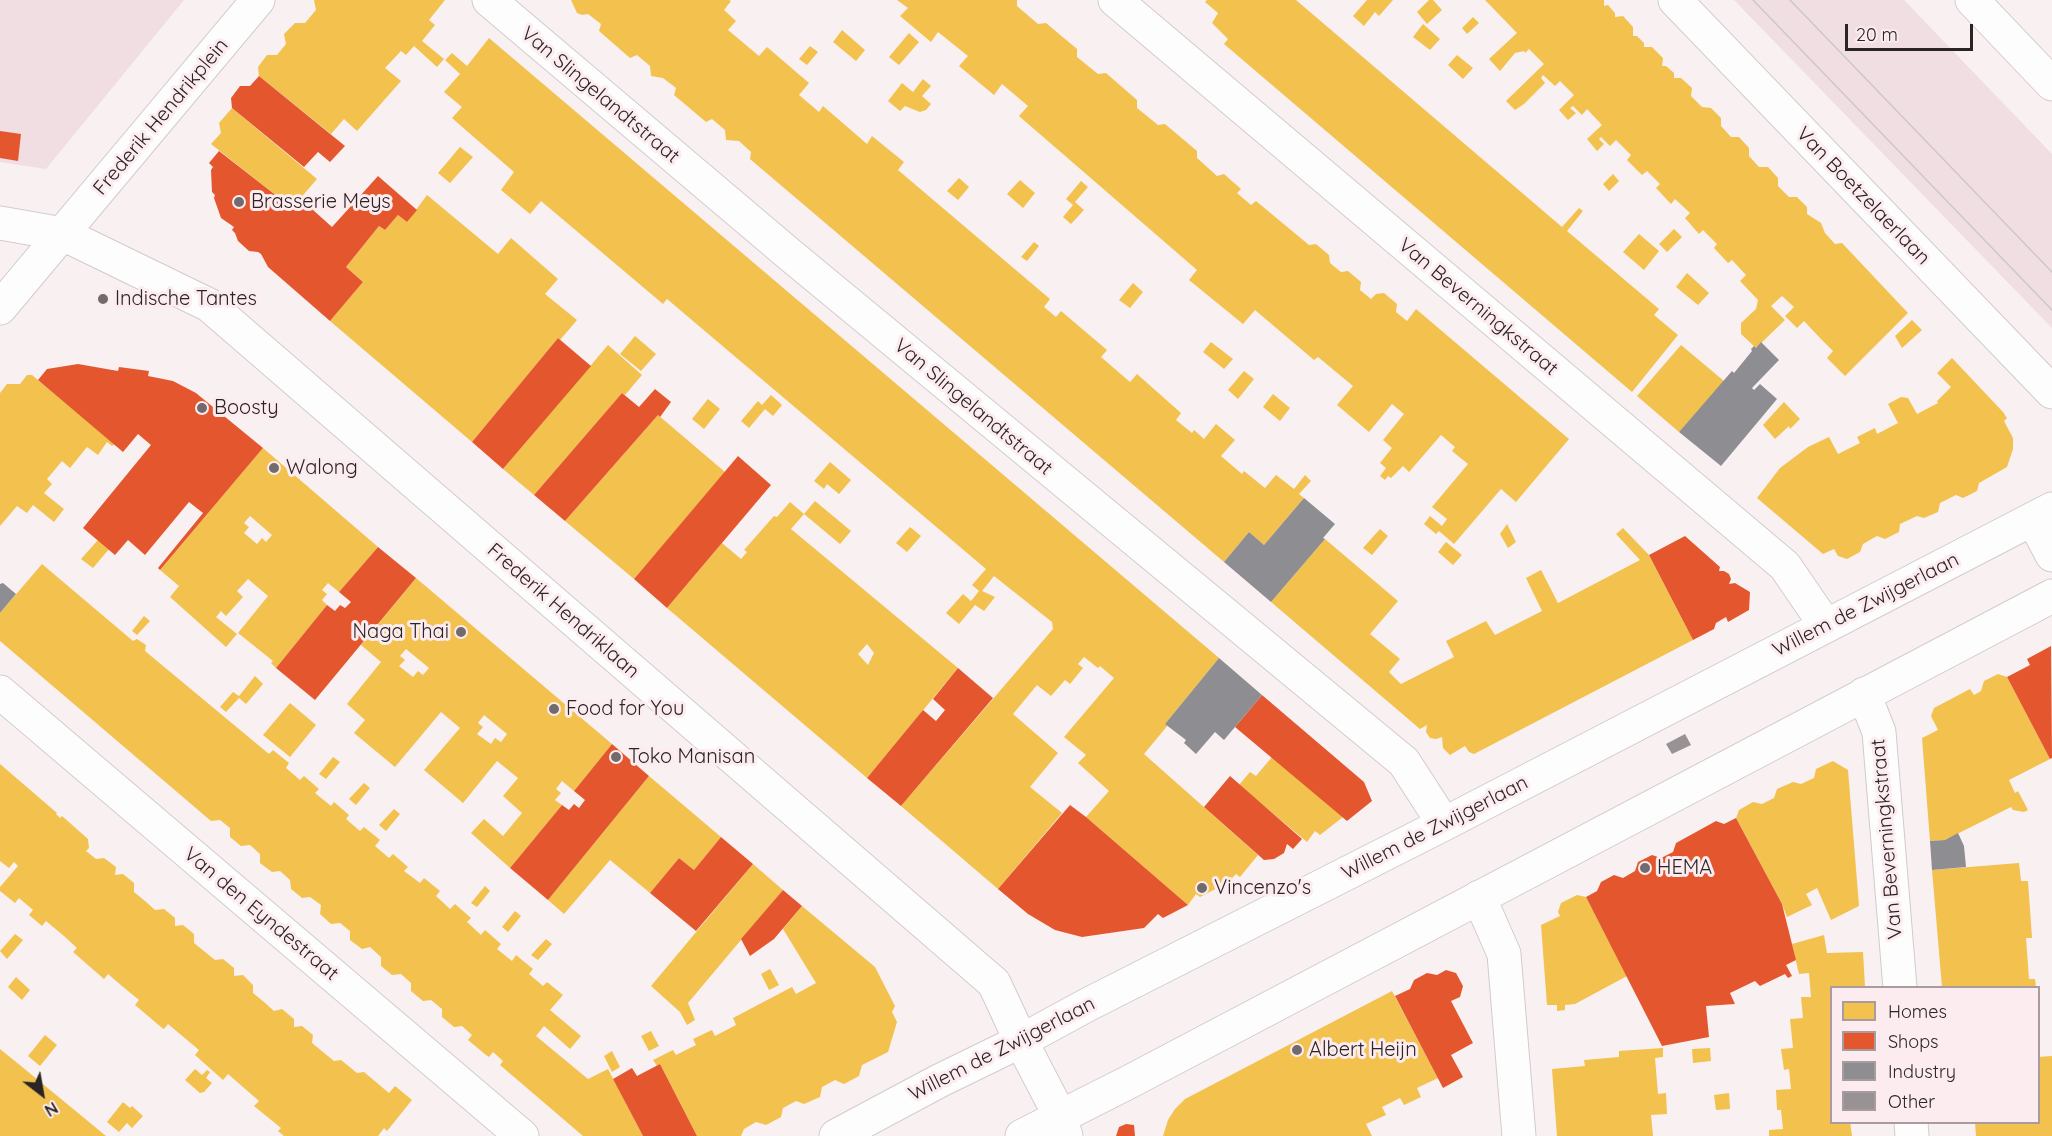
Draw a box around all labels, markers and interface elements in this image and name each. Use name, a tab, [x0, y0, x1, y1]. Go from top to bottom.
scale bar	[1848, 12, 1976, 50]
street label: Van Slingelandtstraat	[516, 22, 684, 168]
text: 20 m	[1856, 23, 1898, 46]
street label: Frederik Hendrikplein	[88, 34, 234, 200]
street label: Van Boetzelaerlaan	[1791, 122, 1935, 270]
place label: Brasserie Meys	[251, 190, 391, 214]
marker: Brasserie Meys	[232, 195, 246, 209]
street label: Van Beverningkstraat	[1393, 233, 1563, 381]
place label: Indische Tantes	[115, 287, 257, 311]
marker: Indische Tantes	[96, 292, 110, 306]
street label: Van Slingelandtstraat	[889, 334, 1057, 480]
place label: Boosty	[214, 396, 279, 420]
marker: Boosty	[195, 401, 209, 415]
place label: Walong	[286, 456, 358, 480]
marker: Walong	[267, 461, 281, 475]
street label: Frederik Hendriklaan	[482, 538, 644, 684]
street label: Willem de Zwijgerlaan	[1769, 548, 1963, 662]
place label: Naga Thai	[353, 620, 449, 644]
marker: Naga Thai	[454, 625, 468, 639]
place label: Food for You	[566, 697, 684, 721]
marker: Food for You	[547, 702, 561, 716]
street label: Van Beverningkstraat	[1866, 738, 1908, 940]
place label: Toko Manisan	[628, 745, 755, 769]
marker: Toko Manisan	[609, 750, 623, 764]
street label: Willem de Zwijgerlaan	[1338, 771, 1532, 885]
street label: Van den Eyndestraat	[179, 842, 343, 986]
place label: HEMA	[1657, 856, 1712, 880]
marker: HEMA	[1638, 861, 1652, 875]
place label: Vincenzo's	[1214, 876, 1311, 900]
marker: Vincenzo's	[1195, 881, 1209, 895]
legend	[1830, 986, 2040, 1124]
street label: Willem de Zwijgerlaan	[905, 992, 1099, 1106]
text: Homes	[1888, 1000, 1947, 1023]
text: Shops	[1888, 1030, 1939, 1053]
place label: Albert Heijn	[1309, 1038, 1417, 1062]
marker: Albert Heijn	[1290, 1043, 1304, 1057]
text: Industry	[1888, 1060, 1956, 1083]
north arrow	[12, 1064, 72, 1124]
text: Other	[1888, 1090, 1935, 1113]
text: N	[41, 1098, 61, 1121]

